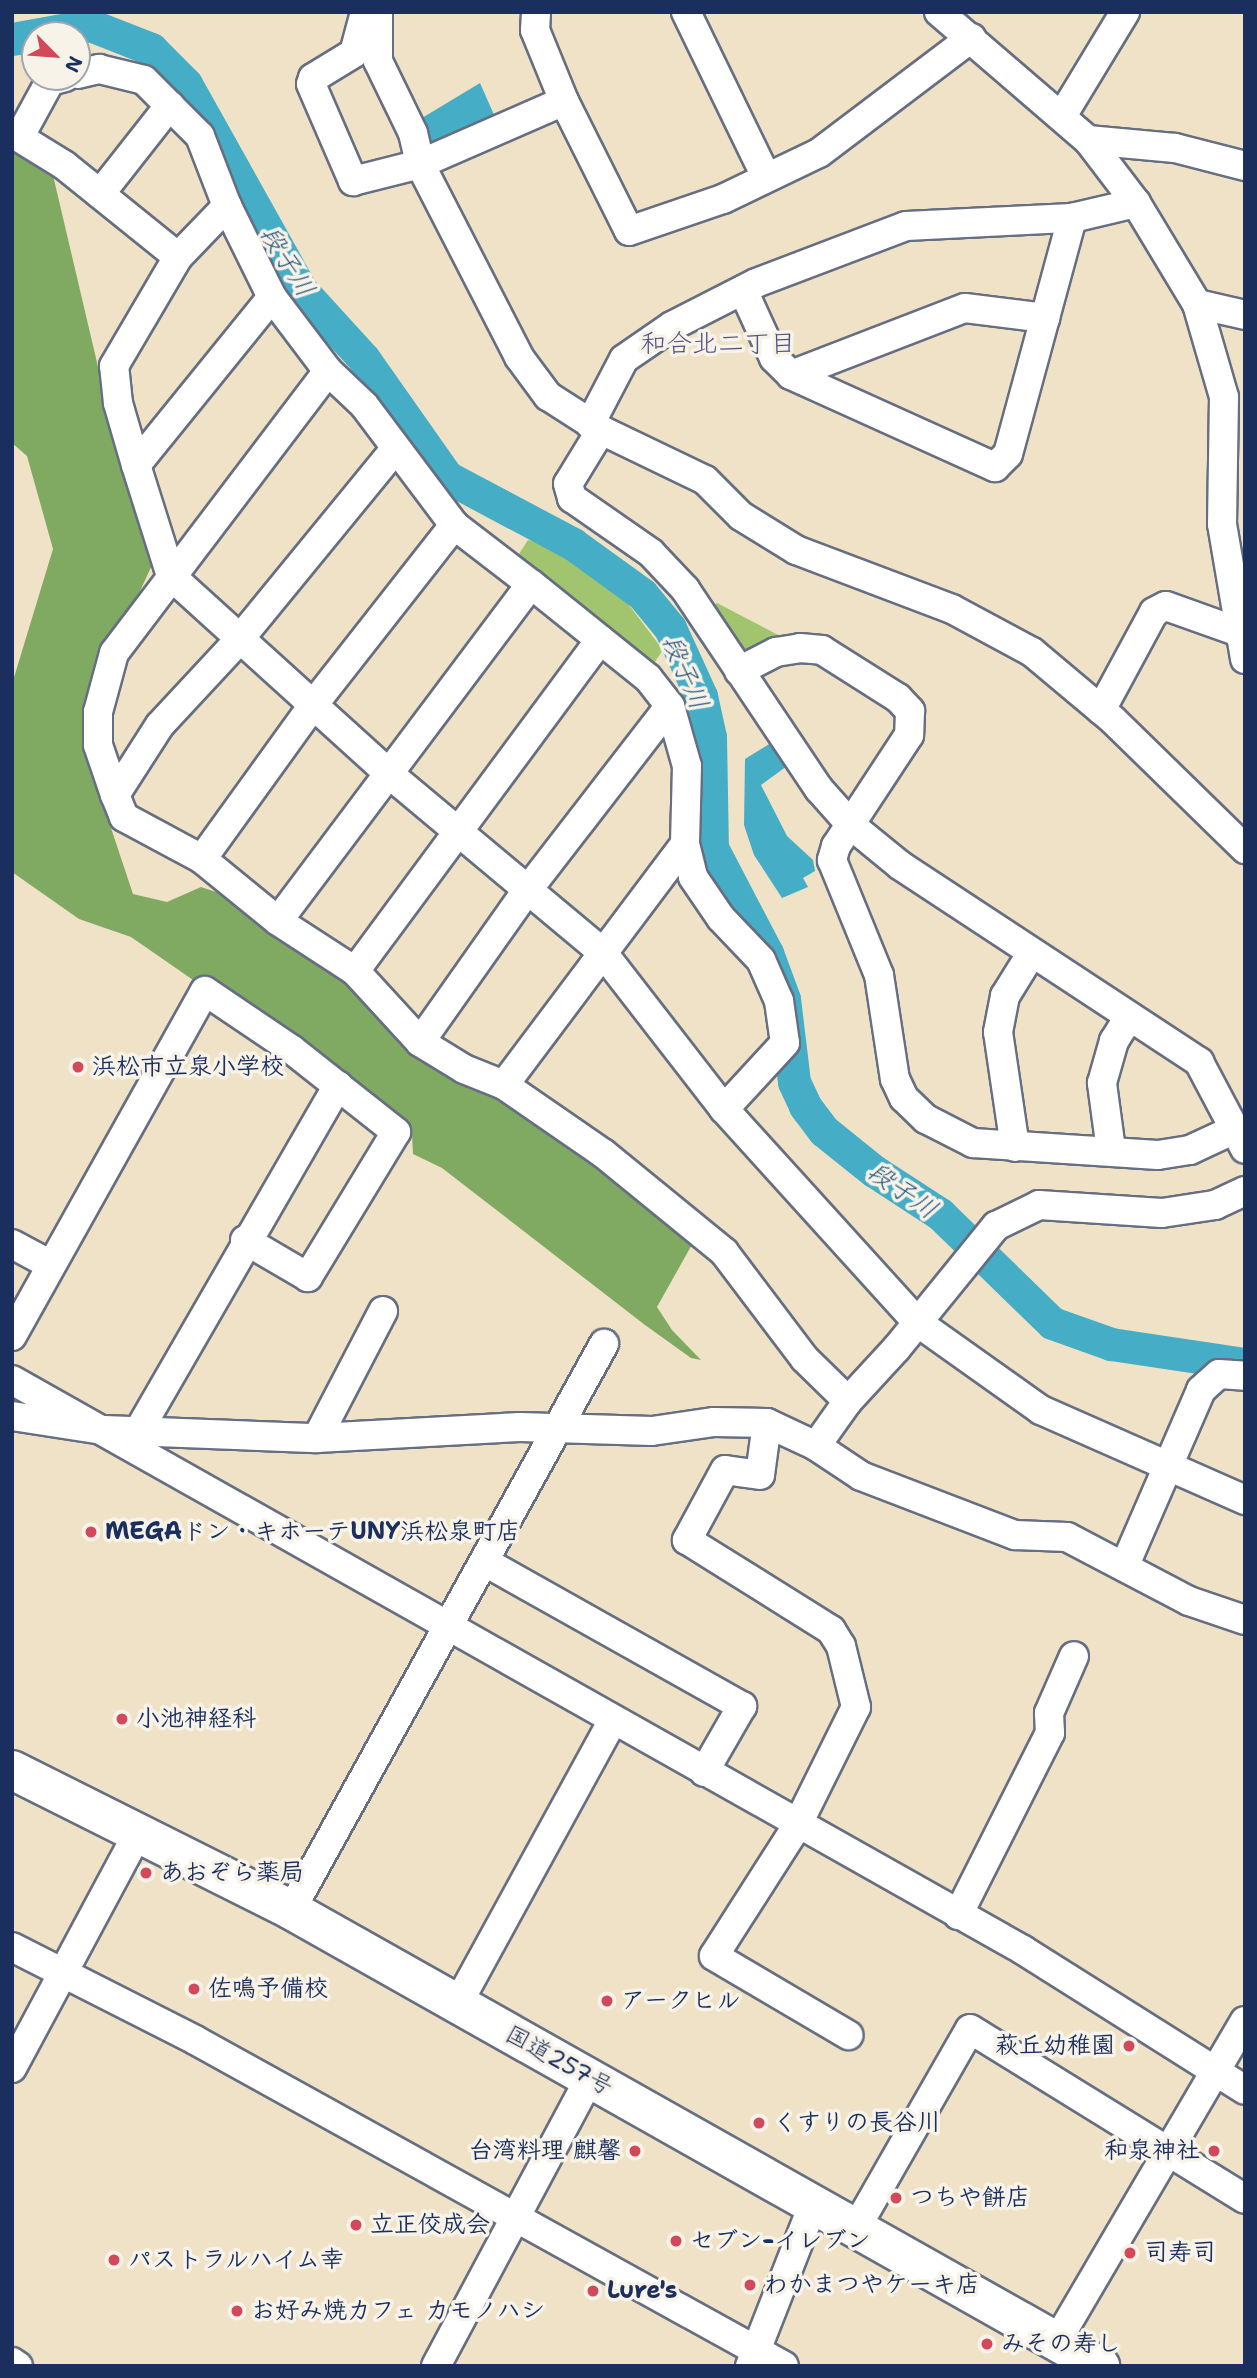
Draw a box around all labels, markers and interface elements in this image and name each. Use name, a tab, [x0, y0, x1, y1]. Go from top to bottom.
north arrow	[21, 21, 91, 91]
text: N	[59, 52, 88, 76]
water label: 段子川	[254, 220, 322, 302]
district label: 和合北二丁目	[640, 327, 796, 359]
water label: 段子川	[656, 630, 716, 714]
place label: 浜松市立泉小学校	[92, 1053, 284, 1081]
marker: 浜松市立泉小学校	[70, 1059, 86, 1075]
water label: 段子川	[862, 1155, 944, 1225]
place label: MEGAドン・キホーテUNY浜松泉町店	[105, 1518, 520, 1546]
marker: MEGAドン・キホーテUNY浜松泉町店	[83, 1524, 99, 1540]
place label: 小池神経科	[136, 1705, 256, 1733]
marker: 小池神経科	[114, 1711, 130, 1727]
place label: あおぞら薬局	[160, 1859, 304, 1887]
marker: あおぞら薬局	[138, 1865, 154, 1881]
place label: 佐鳴予備校	[208, 1975, 328, 2003]
marker: 佐鳴予備校	[186, 1981, 202, 1997]
place label: アークヒル	[621, 1987, 740, 2015]
marker: アークヒル	[599, 1993, 615, 2009]
street label: 国道257号	[500, 2020, 618, 2102]
place label: 萩丘幼稚園	[995, 2032, 1115, 2060]
marker: 萩丘幼稚園	[1121, 2038, 1137, 2054]
place label: くすりの長谷川	[773, 2109, 941, 2137]
marker: くすりの長谷川	[751, 2115, 767, 2131]
place label: 台湾料理 麒馨	[469, 2137, 621, 2165]
place label: 和泉神社	[1104, 2137, 1200, 2165]
marker: 台湾料理 麒馨	[627, 2143, 643, 2159]
marker: 和泉神社	[1206, 2143, 1222, 2159]
place label: つちや餅店	[910, 2184, 1030, 2212]
marker: つちや餅店	[888, 2190, 904, 2206]
place label: 立正佼成会	[370, 2211, 490, 2239]
marker: 立正佼成会	[348, 2217, 364, 2233]
place label: セブン-イレブン	[690, 2227, 870, 2255]
marker: セブン-イレブン	[668, 2233, 684, 2249]
place label: 司寿司	[1144, 2239, 1216, 2267]
marker: 司寿司	[1122, 2245, 1138, 2261]
place label: パストラルハイム幸	[128, 2246, 344, 2274]
marker: パストラルハイム幸	[106, 2252, 122, 2268]
place label: わかまつやケーキ店	[764, 2271, 980, 2299]
place label: Lure's	[607, 2277, 678, 2305]
marker: わかまつやケーキ店	[742, 2277, 758, 2293]
marker: Lure's	[585, 2283, 601, 2299]
place label: お好み焼カフェ カモノハシ	[251, 2297, 547, 2325]
marker: お好み焼カフェ カモノハシ	[229, 2303, 245, 2319]
place label: みその寿し	[1001, 2330, 1121, 2358]
marker: みその寿し	[979, 2336, 995, 2352]

